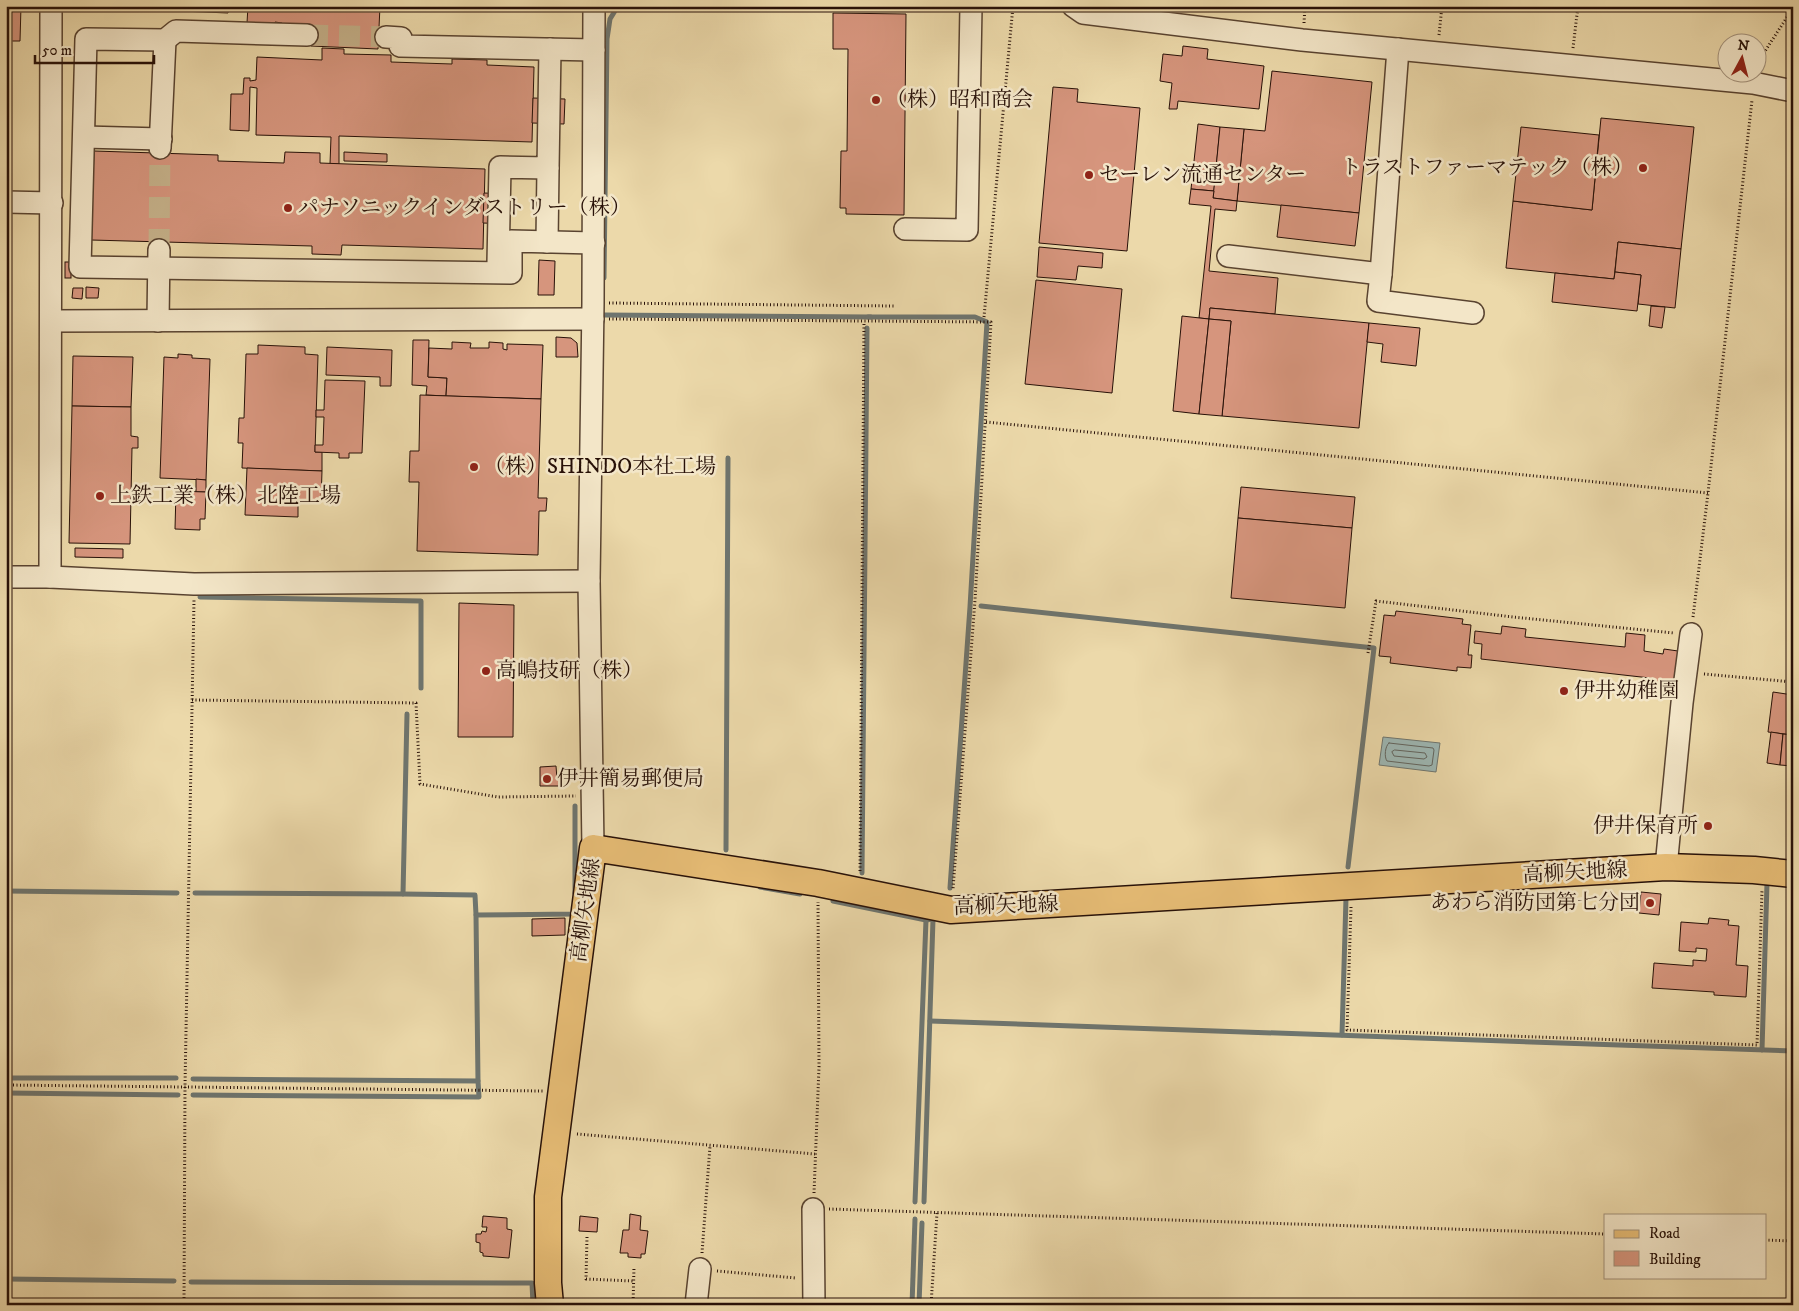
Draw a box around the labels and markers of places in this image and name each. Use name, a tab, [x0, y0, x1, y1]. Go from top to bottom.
place label: （株）昭和商会	[886, 87, 1033, 113]
marker: （株）昭和商会	[870, 94, 882, 106]
place label: トラストファーマテック（株）	[1341, 155, 1633, 181]
place label: セーレン流通センター	[1099, 162, 1306, 188]
marker: トラストファーマテック（株）	[1637, 162, 1649, 174]
marker: セーレン流通センター	[1083, 169, 1095, 181]
place label: パナソニックインダストリー（株）	[298, 195, 631, 221]
marker: パナソニックインダストリー（株）	[282, 202, 294, 214]
place label: （株）SHINDO本社工場	[484, 454, 716, 480]
marker: （株）SHINDO本社工場	[468, 461, 480, 473]
place label: 上鉄工業（株）北陸工場	[110, 483, 341, 509]
marker: 上鉄工業（株）北陸工場	[94, 490, 106, 502]
place label: 高嶋技研（株）	[496, 658, 643, 684]
marker: 高嶋技研（株）	[480, 665, 492, 677]
place label: 伊井幼稚園	[1574, 678, 1679, 704]
marker: 伊井幼稚園	[1558, 685, 1570, 697]
place label: 伊井簡易郵便局	[557, 766, 704, 792]
marker: 伊井簡易郵便局	[541, 773, 553, 785]
place label: 伊井保育所	[1593, 813, 1698, 839]
marker: 伊井保育所	[1702, 820, 1714, 832]
place label: あわら消防団第七分団	[1430, 890, 1640, 916]
marker: あわら消防団第七分団	[1644, 897, 1656, 909]

